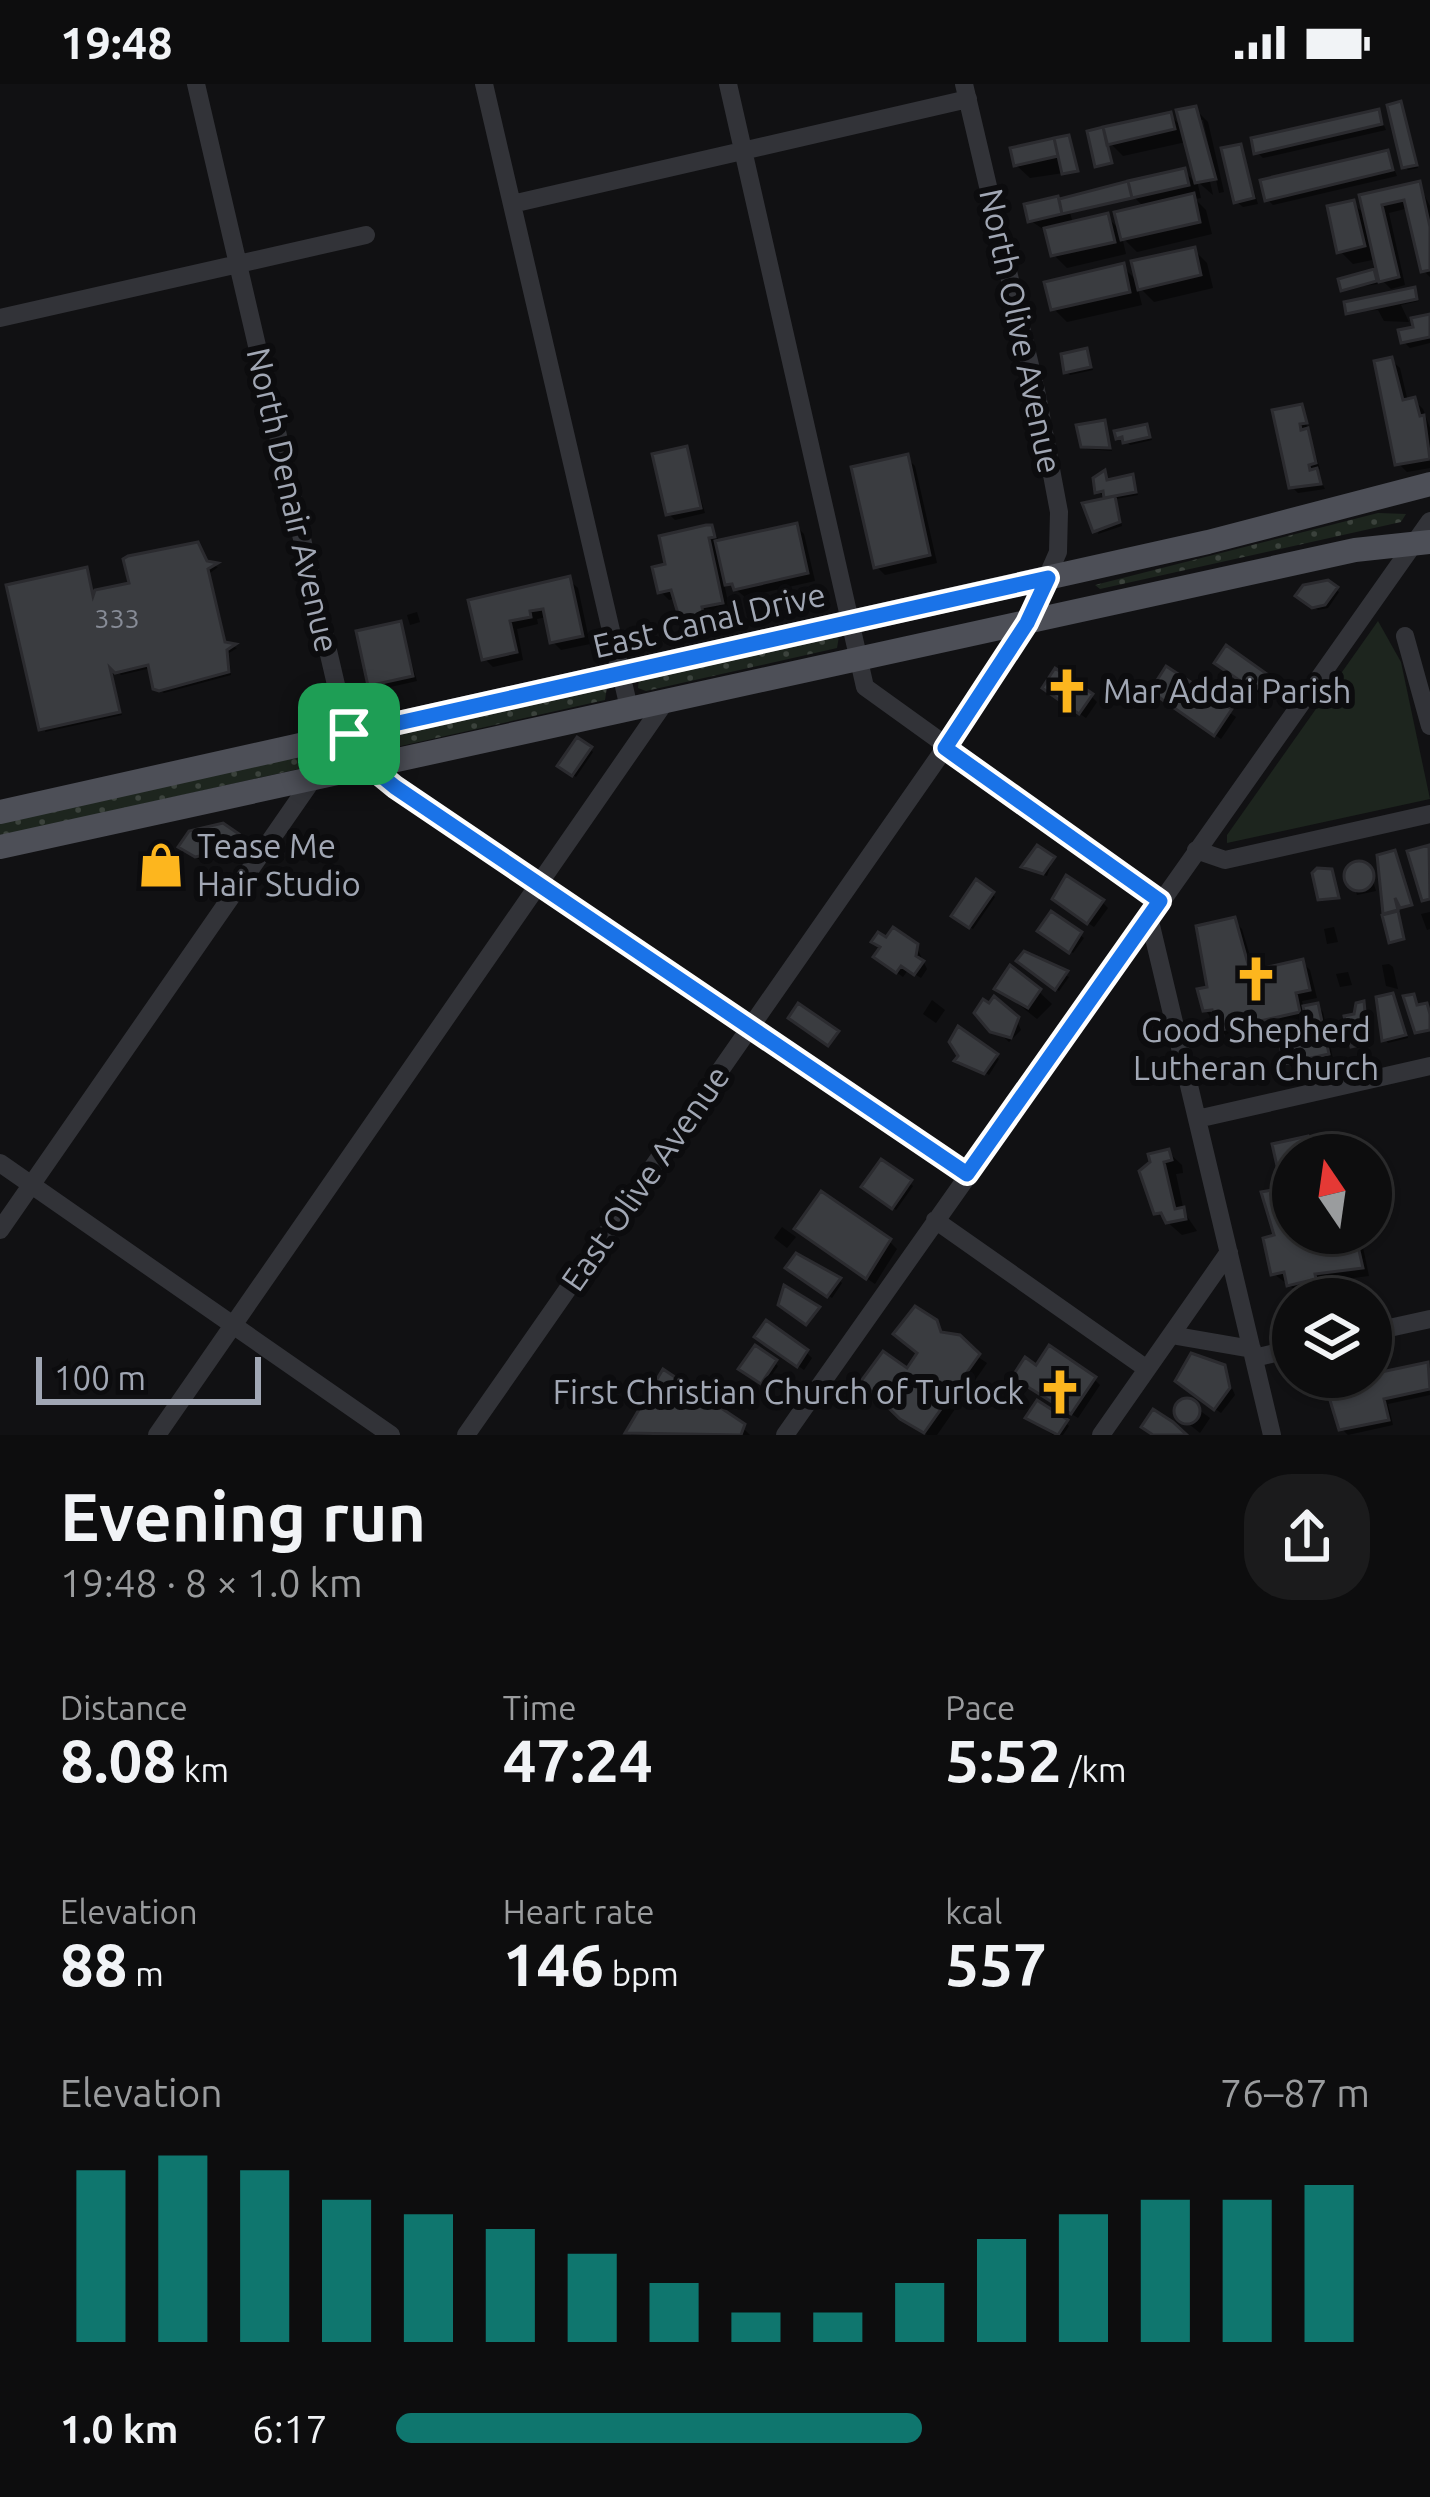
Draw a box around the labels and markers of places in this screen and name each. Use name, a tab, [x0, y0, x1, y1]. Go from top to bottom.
church icon: Mar Addai Parish	[1042, 666, 1092, 716]
place label: Mar Addai Parish	[1103, 672, 1351, 709]
pin	[298, 683, 400, 785]
place label: Tease Me Hair Studio	[197, 827, 361, 902]
shop icon: Tease Me Hair Studio	[136, 840, 186, 890]
church icon: Good Shepherd Lutheran Church	[1231, 954, 1281, 1004]
place label: Good Shepherd Lutheran Church	[1133, 1011, 1379, 1086]
church icon: First Christian Church of Turlock	[1035, 1367, 1085, 1417]
place label: First Christian Church of Turlock	[553, 1373, 1024, 1410]

